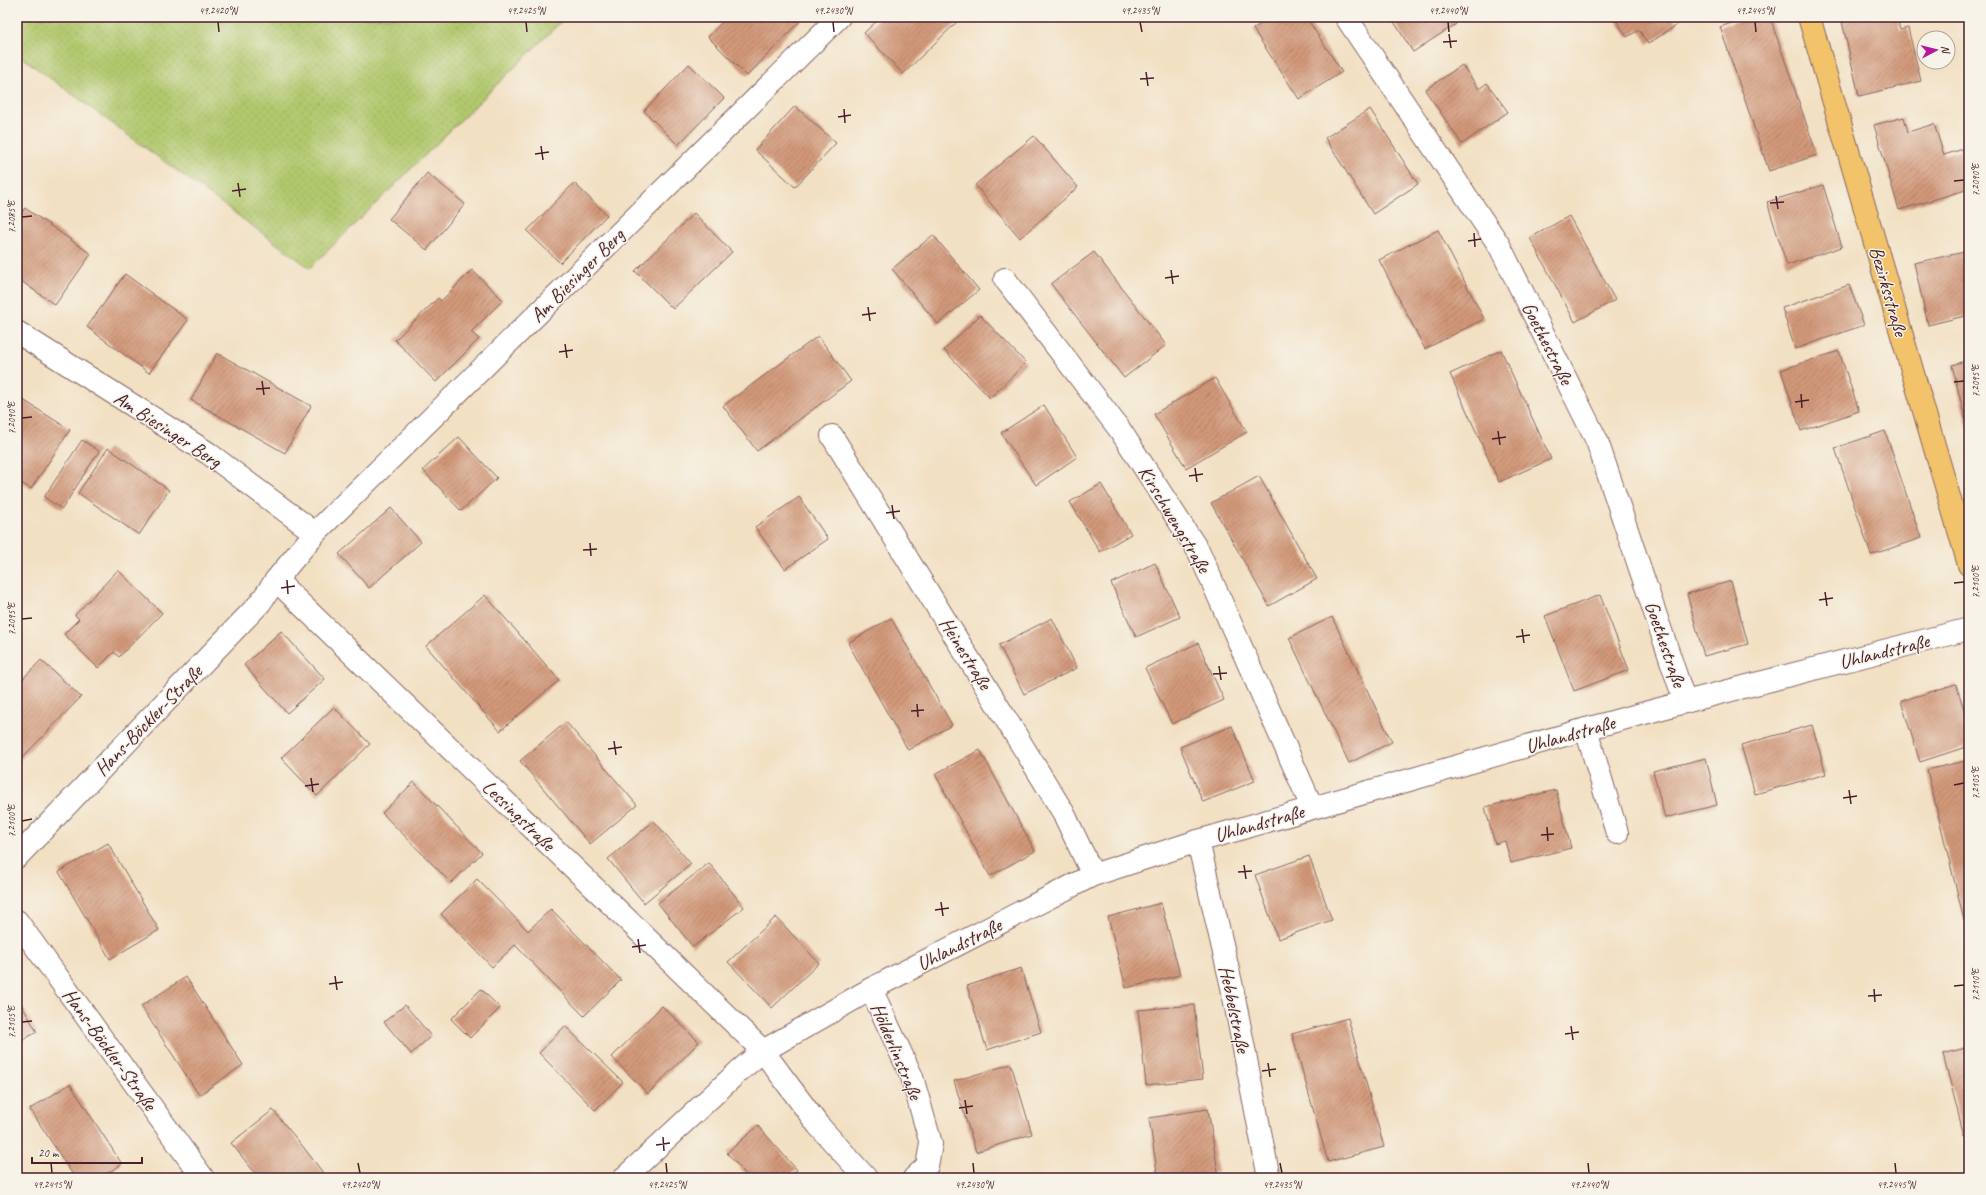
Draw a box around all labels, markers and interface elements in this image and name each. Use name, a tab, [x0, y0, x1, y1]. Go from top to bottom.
text: 49.2420°N	[199, 4, 239, 17]
text: 49.2425°N	[507, 4, 547, 17]
text: 49.2430°N	[814, 4, 854, 17]
text: 49.2435°N	[1121, 4, 1161, 17]
text: 49.2440°N	[1429, 4, 1469, 17]
text: 49.2445°N	[1736, 4, 1776, 17]
north arrow	[1916, 30, 1956, 70]
text: N	[1939, 45, 1954, 55]
text: 7.2090°E	[1969, 162, 1982, 196]
text: 7.2085°E	[5, 199, 18, 233]
street label: Am Biesinger Berg	[525, 222, 630, 328]
street label: Bezirksstraße	[1864, 243, 1914, 340]
street label: Goethestraße	[1516, 298, 1580, 390]
text: 7.2095°E	[1969, 363, 1982, 397]
street label: Am Biesinger Berg	[109, 385, 227, 474]
text: 7.2090°E	[5, 400, 18, 434]
street label: Kirschwengstraße	[1133, 461, 1217, 579]
text: 7.2100°E	[1969, 564, 1982, 598]
street label: Goethestraße	[1639, 598, 1692, 692]
text: 7.2095°E	[5, 601, 18, 635]
street label: Heinestraße	[934, 612, 998, 695]
street label: Uhlandstraße	[1837, 628, 1933, 675]
street label: Hans-Böckler-Straße	[89, 658, 209, 781]
street label: Uhlandstraße	[1523, 709, 1619, 759]
text: 7.2105°E	[1969, 765, 1982, 799]
street label: Lessingstraße	[477, 774, 561, 857]
street label: Uhlandstraße	[1212, 798, 1308, 848]
text: 7.2100°E	[5, 803, 18, 837]
street label: Uhlandstraße	[913, 912, 1007, 976]
street label: Hebbelstraße	[1213, 963, 1256, 1056]
text: 7.2110°E	[1969, 967, 1982, 1001]
street label: Hans-Böckler-Straße	[57, 983, 163, 1116]
street label: Hölderlinstraße	[865, 999, 929, 1105]
text: 7.2105°E	[5, 1004, 18, 1038]
scale bar	[32, 1139, 142, 1165]
text: 20 m	[38, 1145, 60, 1161]
text: 49.2415°N	[33, 1178, 73, 1191]
text: 49.2420°N	[341, 1178, 381, 1191]
text: 49.2425°N	[648, 1178, 688, 1191]
text: 49.2430°N	[955, 1178, 995, 1191]
text: 49.2435°N	[1263, 1178, 1303, 1191]
text: 49.2440°N	[1570, 1178, 1610, 1191]
text: 49.2445°N	[1877, 1178, 1917, 1191]

